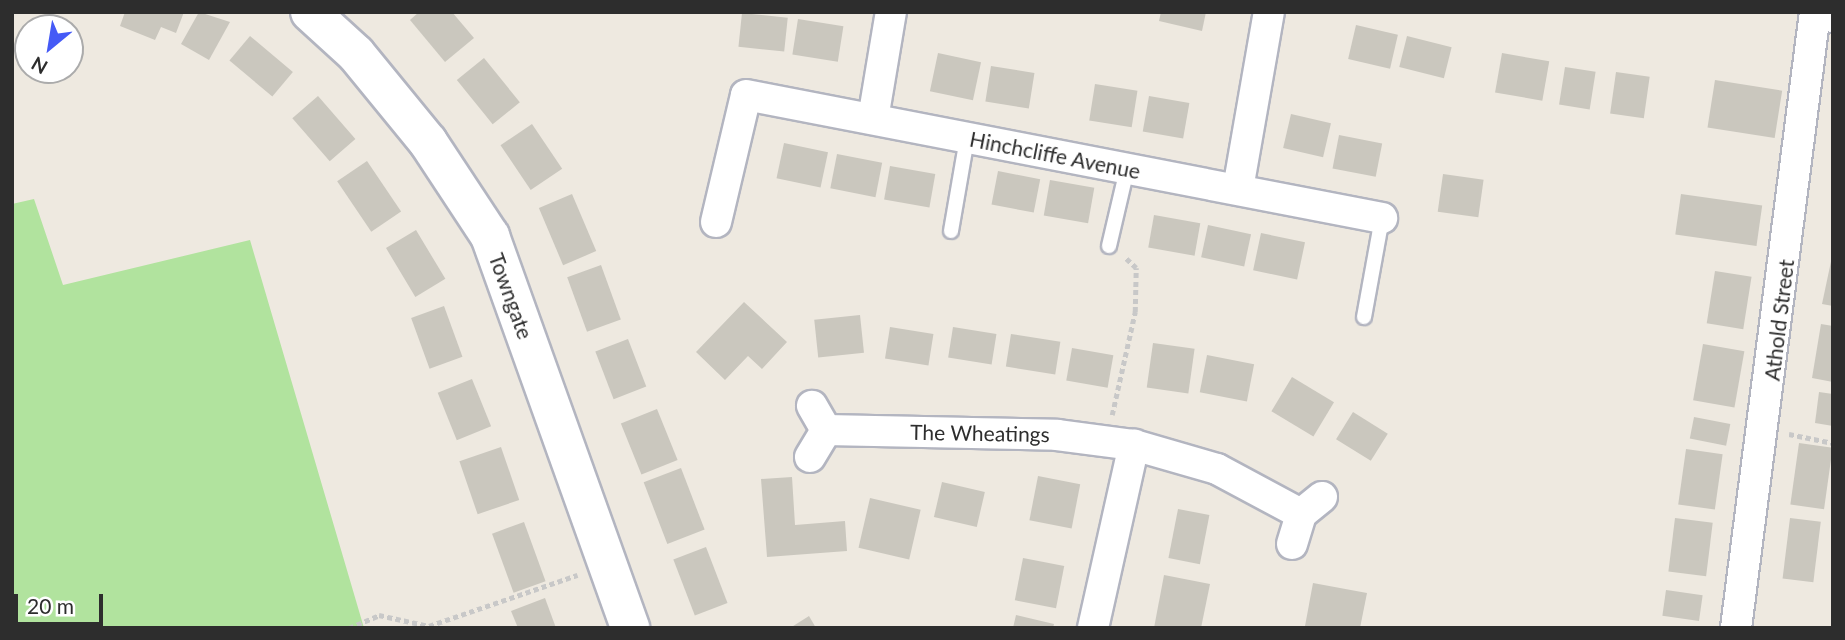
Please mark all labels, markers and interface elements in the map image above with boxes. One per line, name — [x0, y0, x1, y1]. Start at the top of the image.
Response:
north arrow — [14, 14, 84, 84]
text: N — [27, 52, 51, 80]
street label: Hinchcliffe Avenue — [967, 126, 1143, 184]
street label: Towngate — [484, 250, 538, 342]
street label: Athold Street — [1759, 258, 1799, 382]
street label: The Wheatings — [910, 419, 1050, 447]
scale bar — [18, 580, 107, 624]
text: 20 m — [27, 593, 74, 618]

